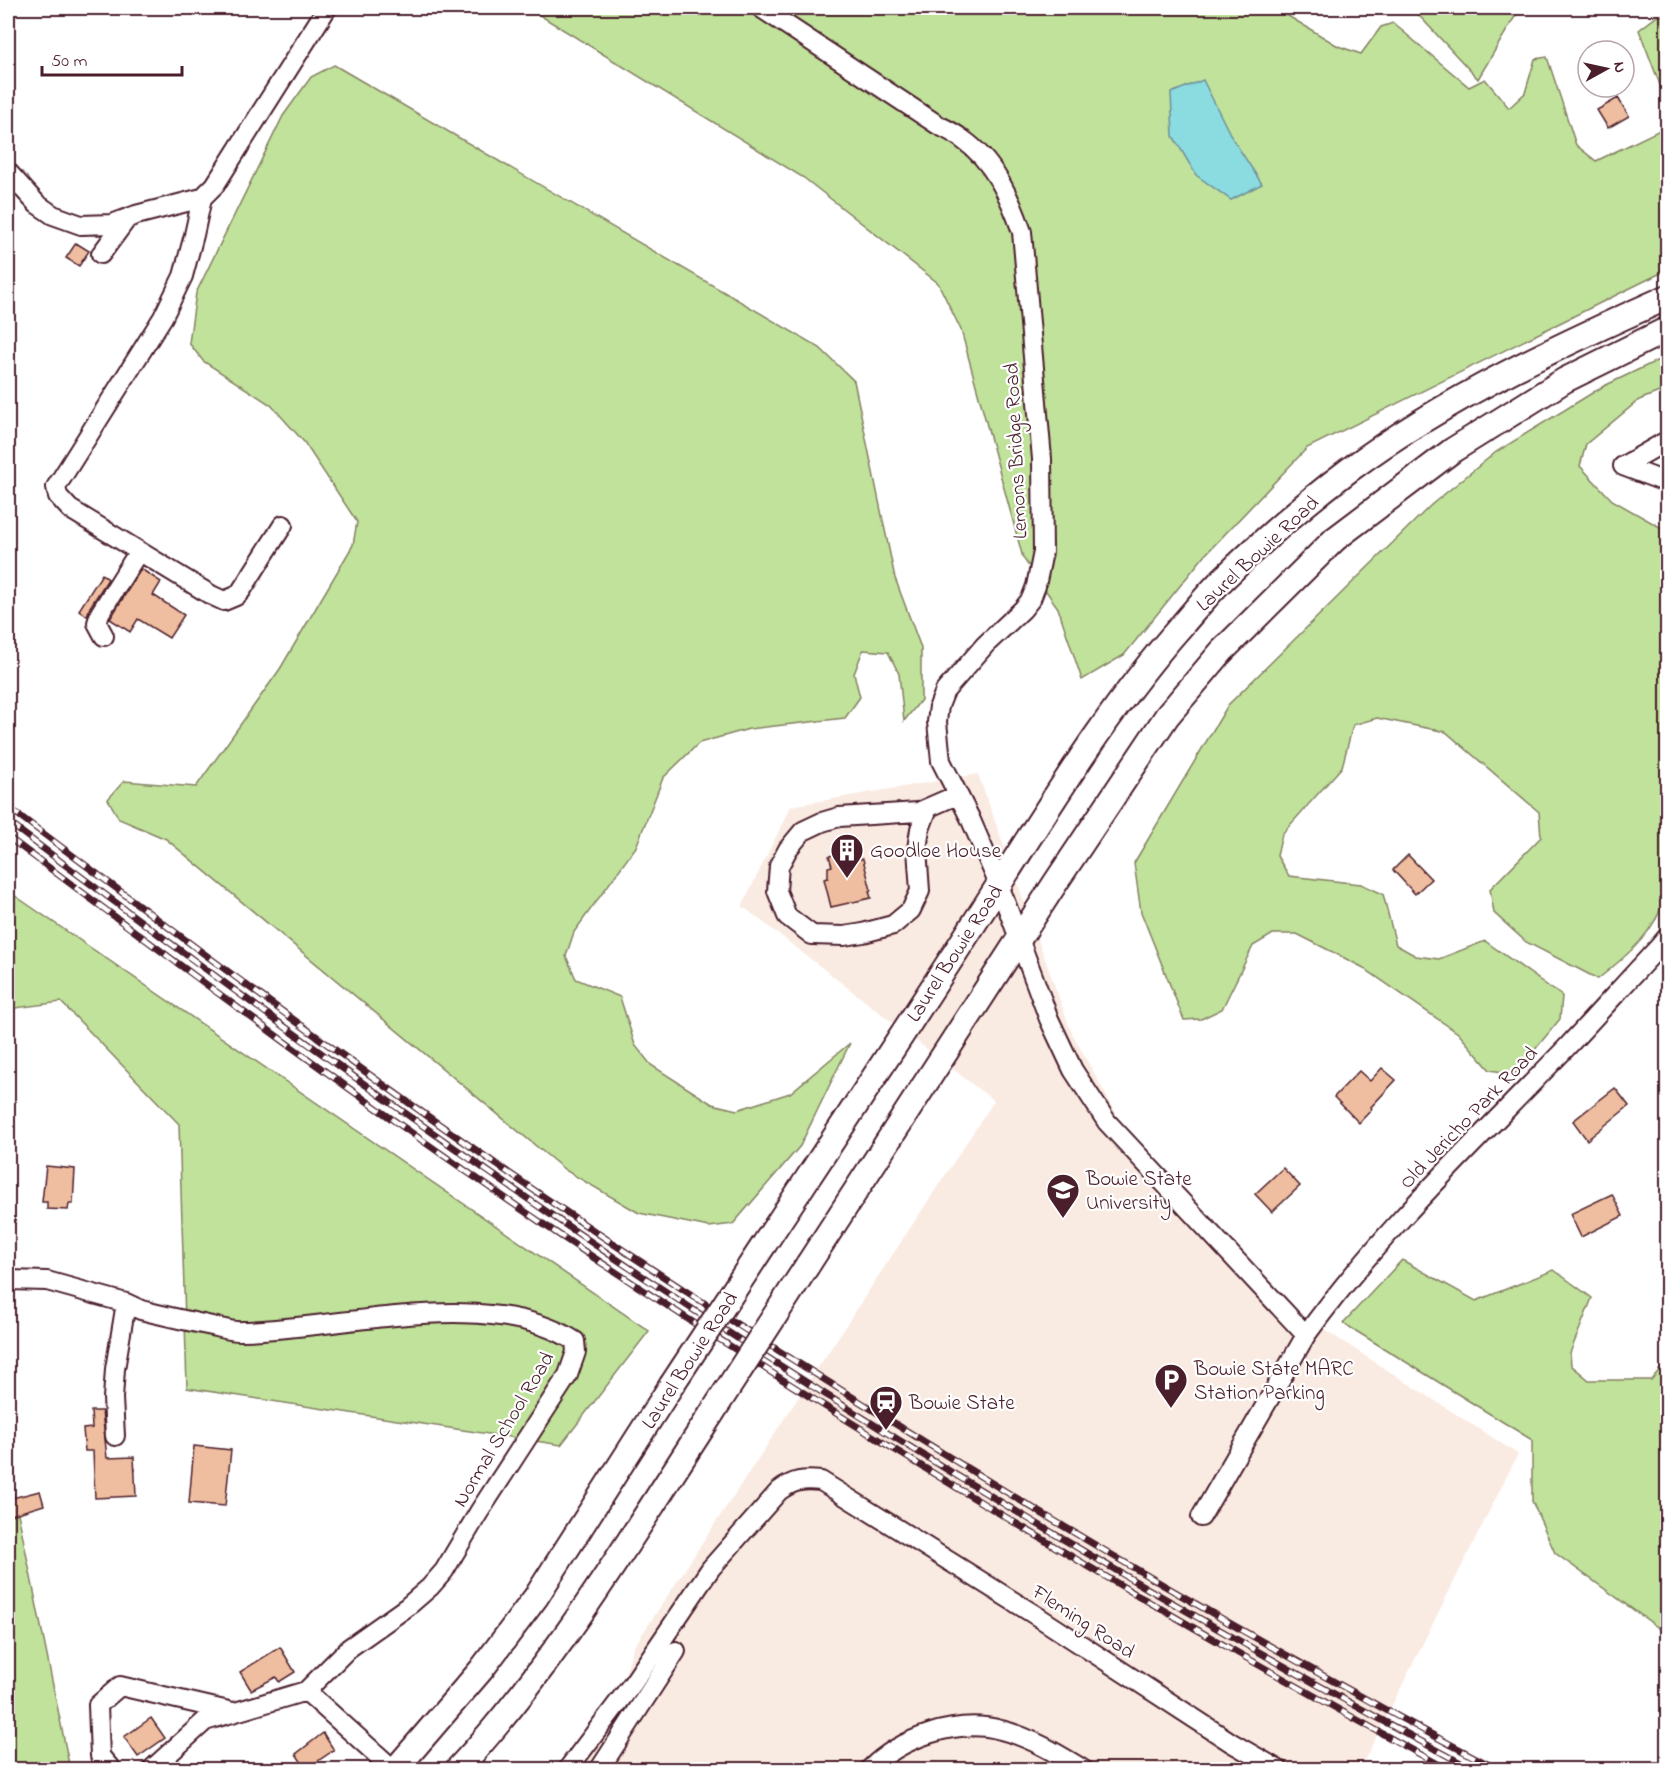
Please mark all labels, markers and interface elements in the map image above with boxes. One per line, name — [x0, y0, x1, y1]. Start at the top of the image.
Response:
scale bar — [42, 39, 182, 77]
north arrow — [1576, 39, 1636, 99]
text: 50 m — [51, 49, 88, 75]
text: N — [1606, 60, 1632, 74]
street label: Lemons Bridge Road — [997, 362, 1039, 540]
street label: Laurel Bowie Road — [1190, 489, 1327, 620]
building icon: Goodloe House — [829, 832, 865, 879]
place label: Goodloe House — [870, 837, 1002, 867]
street label: Laurel Bowie Road — [900, 879, 1012, 1029]
street label: Old Jericho Park Road — [1393, 1040, 1546, 1197]
place label: Bowie State University — [1085, 1165, 1192, 1221]
school or university icon: Bowie State University — [1045, 1172, 1081, 1219]
street label: Laurel Bowie Road — [635, 1286, 747, 1436]
street label: Normal School Road — [446, 1347, 563, 1513]
place label: Bowie State MARC Station Parking — [1193, 1355, 1354, 1411]
parking icon: Bowie State MARC Station Parking — [1153, 1362, 1189, 1409]
station icon: Bowie State — [868, 1384, 904, 1431]
place label: Bowie State — [908, 1389, 1015, 1419]
street label: Fleming Road — [1024, 1578, 1140, 1669]

